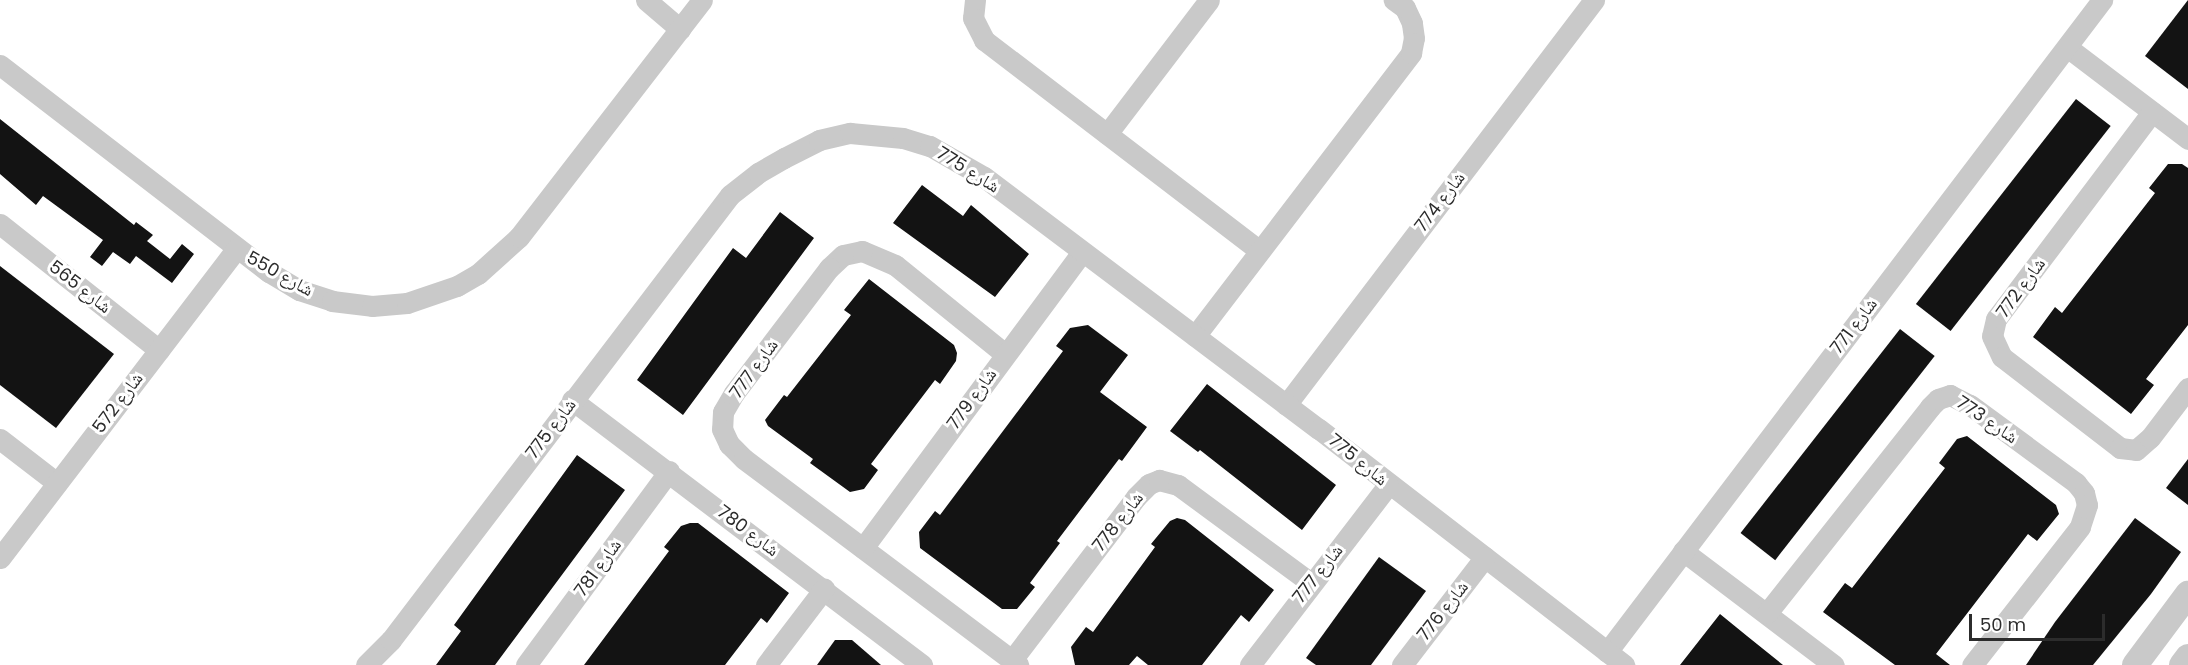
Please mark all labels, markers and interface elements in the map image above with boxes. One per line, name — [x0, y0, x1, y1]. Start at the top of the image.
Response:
street label: شارع 775 — [933, 142, 1003, 198]
street label: شارع 774 — [1410, 168, 1470, 236]
street label: شارع 550 — [243, 247, 317, 301]
street label: شارع 772 — [1992, 254, 2050, 322]
street label: شارع 565 — [45, 256, 115, 318]
street label: شارع 771 — [1826, 294, 1882, 358]
street label: شارع 777 — [725, 335, 783, 403]
street label: شارع 779 — [943, 364, 1001, 434]
street label: شارع 572 — [88, 368, 148, 438]
street label: شارع 773 — [1952, 392, 2022, 448]
street label: شارع 775 — [521, 395, 581, 463]
street label: شارع 775 — [1324, 430, 1392, 490]
street label: شارع 778 — [1088, 488, 1148, 556]
street label: شارع 780 — [713, 501, 783, 561]
street label: شارع 781 — [570, 535, 626, 601]
street label: شارع 777 — [1288, 540, 1348, 608]
street label: شارع 776 — [1413, 577, 1473, 645]
scale bar — [1972, 602, 2108, 640]
text: 50 m — [1980, 612, 2026, 637]

